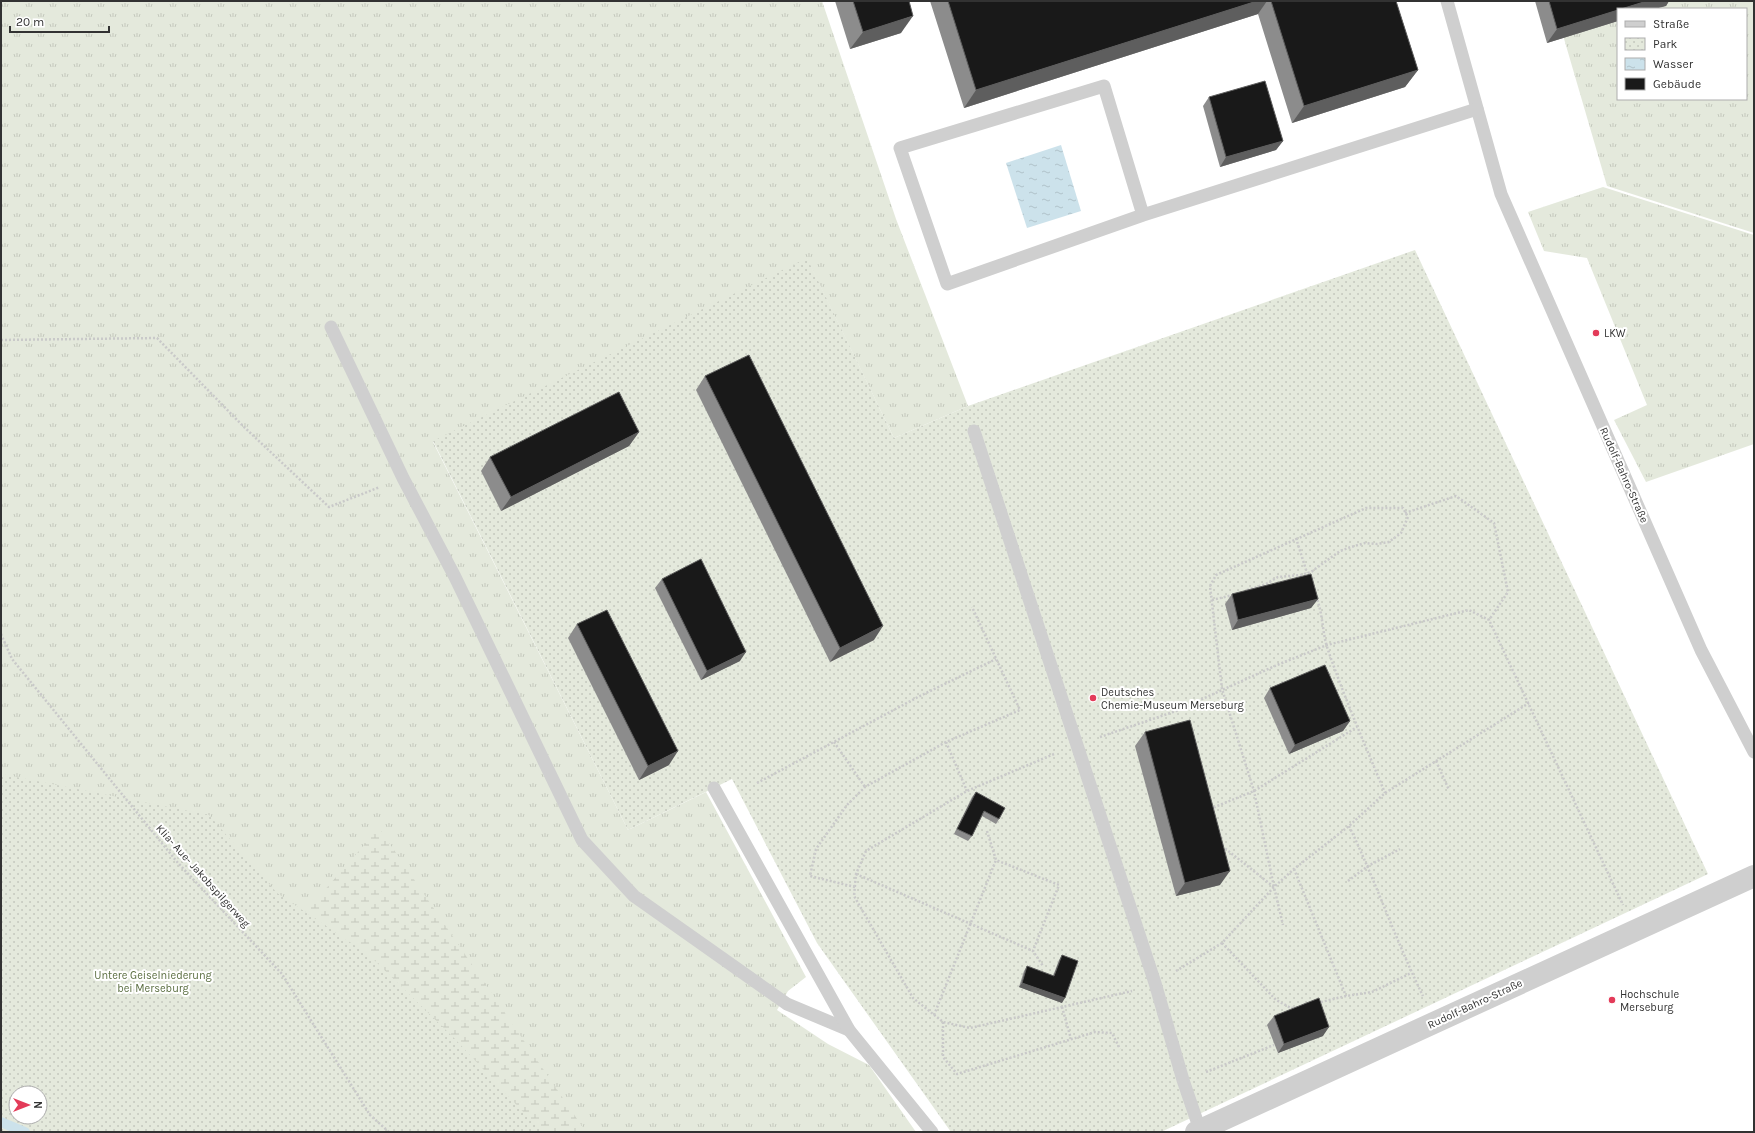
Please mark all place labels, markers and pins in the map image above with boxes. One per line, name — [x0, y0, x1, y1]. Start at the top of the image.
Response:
place label: LKW — [1604, 327, 1626, 340]
marker: LKW — [1591, 328, 1601, 338]
place label: Deutsches Chemie-Museum Merseburg — [1101, 686, 1244, 712]
marker: Deutsches Chemie-Museum Merseburg — [1088, 693, 1098, 703]
place label: Hochschule Merseburg — [1620, 988, 1680, 1014]
marker: Hochschule Merseburg — [1607, 995, 1617, 1005]

